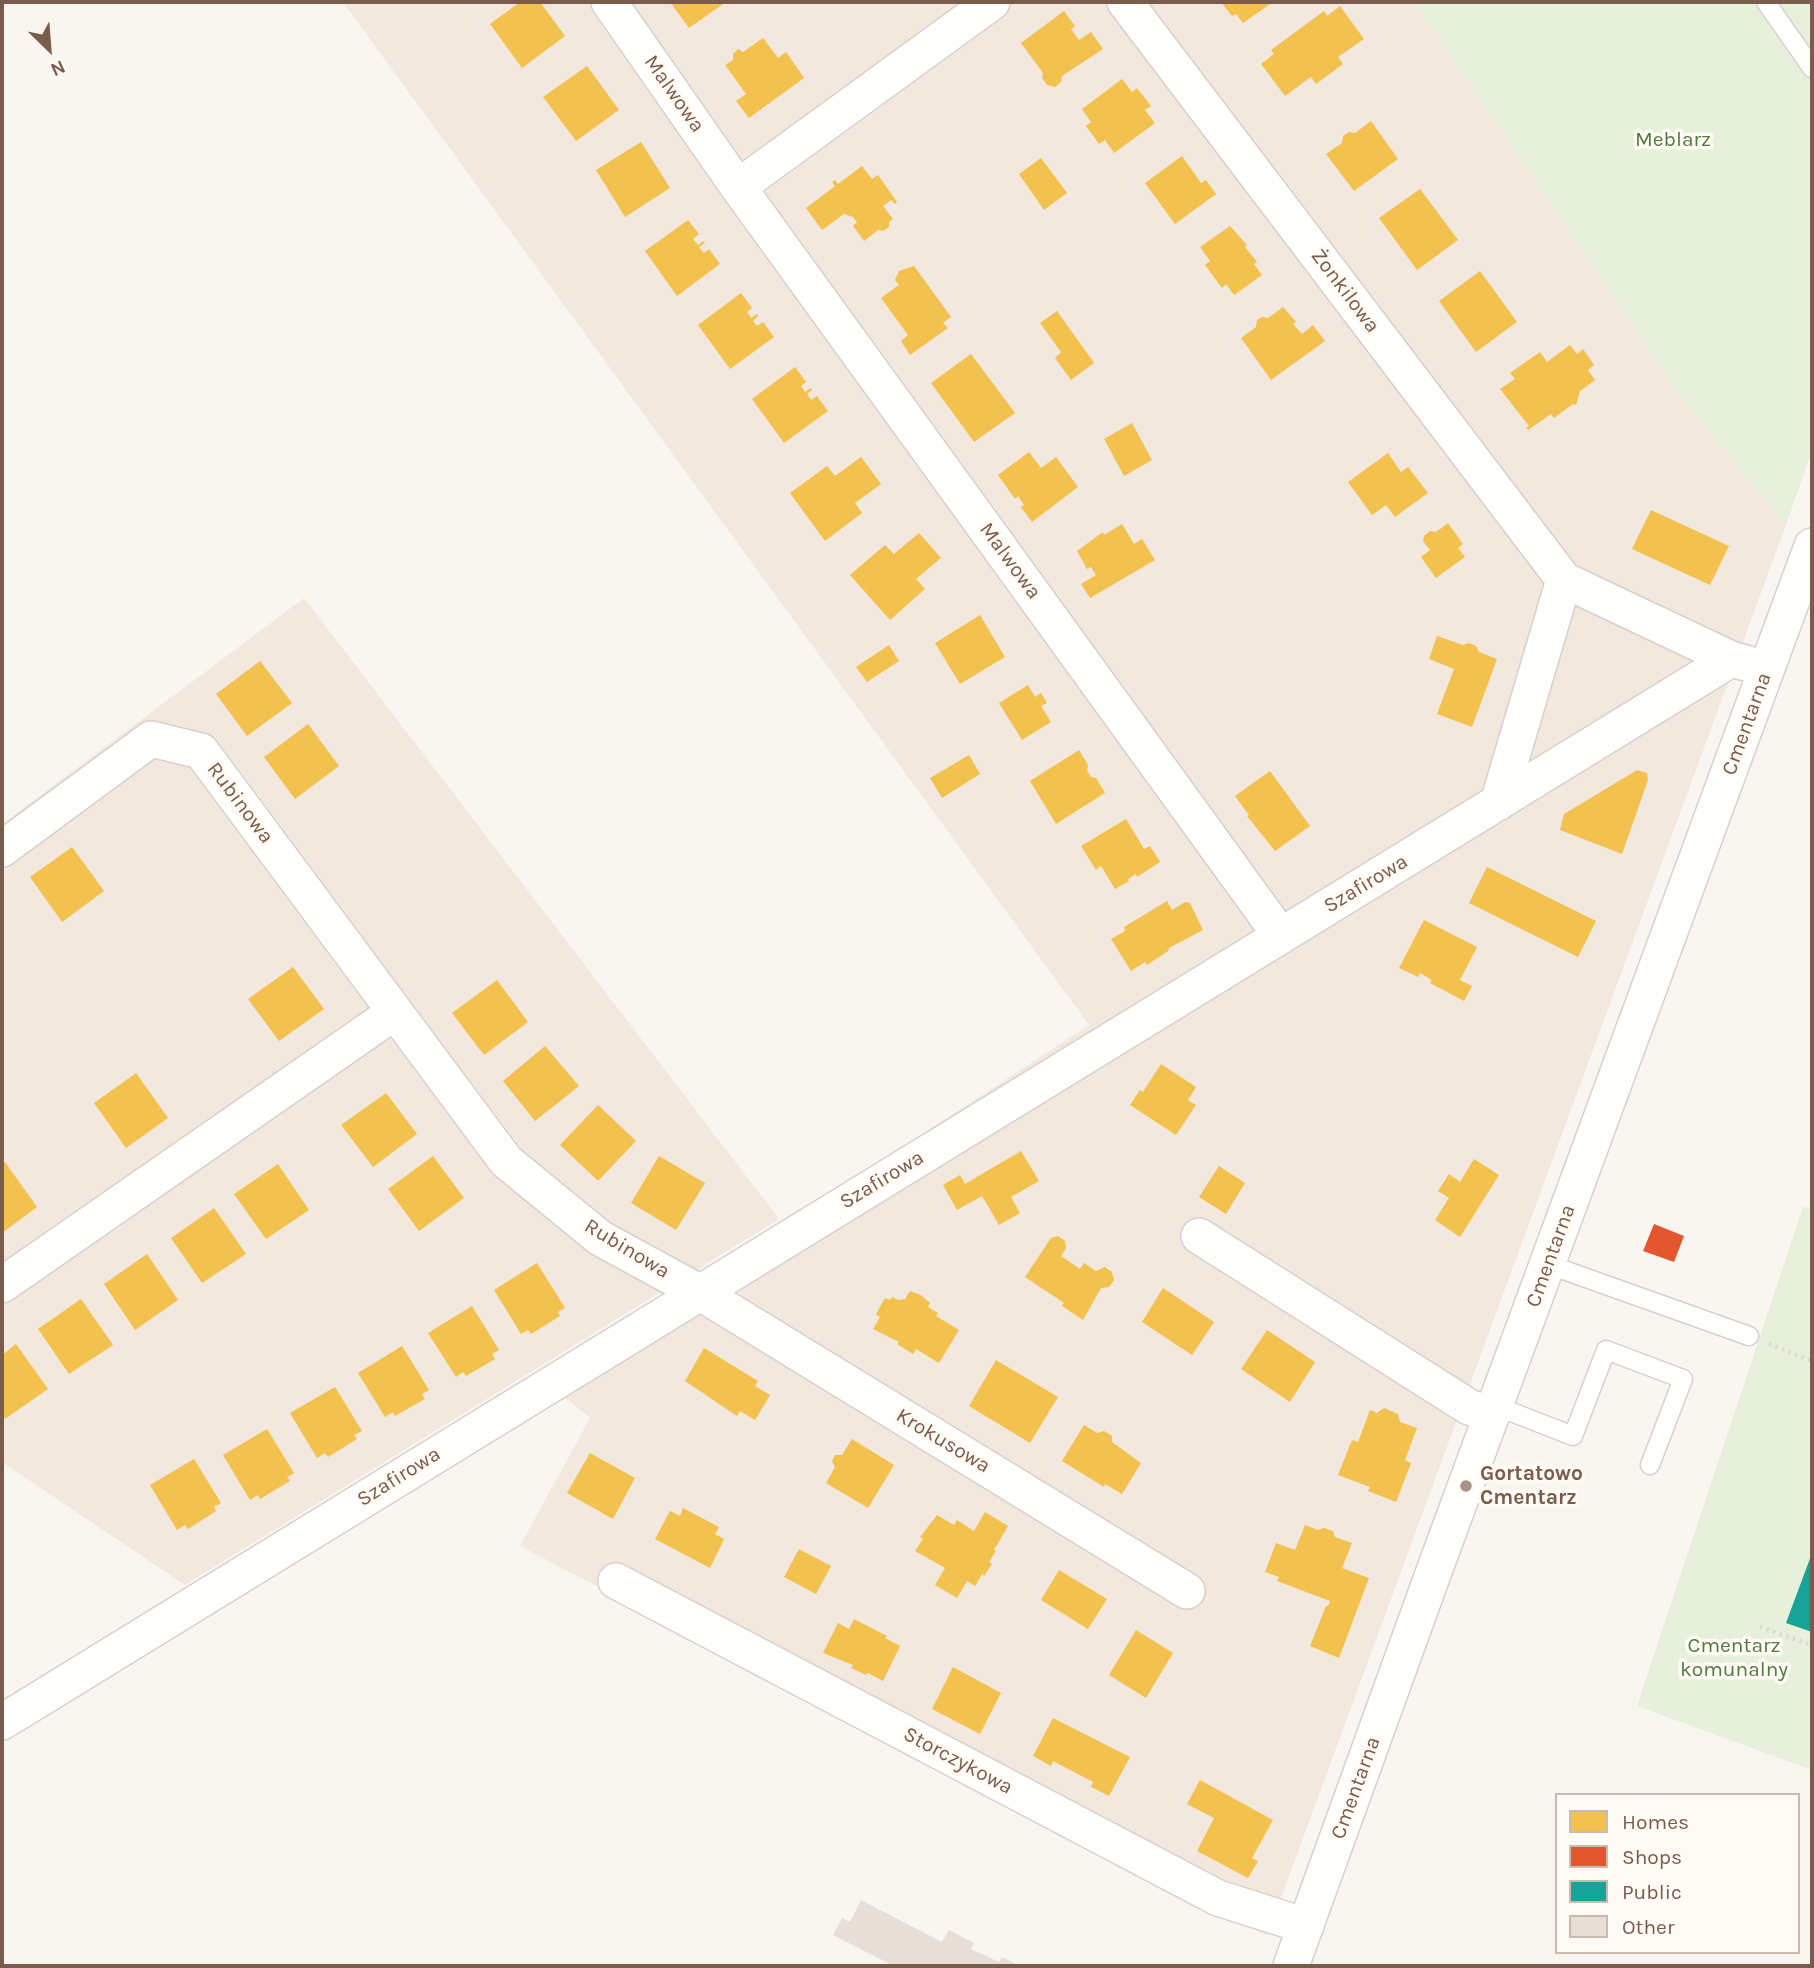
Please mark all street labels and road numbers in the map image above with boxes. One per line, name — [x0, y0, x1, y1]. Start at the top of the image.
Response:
street label: Malwowa — [638, 50, 710, 138]
street label: Żonkilowa — [1305, 244, 1385, 338]
street label: Malwowa — [974, 518, 1046, 604]
street label: Cmentarna — [1717, 669, 1777, 779]
street label: Rubinowa — [201, 757, 279, 849]
street label: Szafirowa — [1319, 849, 1413, 919]
street label: Szafirowa — [835, 1145, 929, 1215]
street label: Cmentarna — [1521, 1201, 1581, 1311]
street label: Rubinowa — [580, 1214, 674, 1284]
street label: Krokusowa — [891, 1403, 995, 1479]
street label: Szafirowa — [353, 1442, 445, 1512]
street label: Storczykowa — [899, 1722, 1017, 1800]
street label: Cmentarna — [1326, 1733, 1386, 1843]

